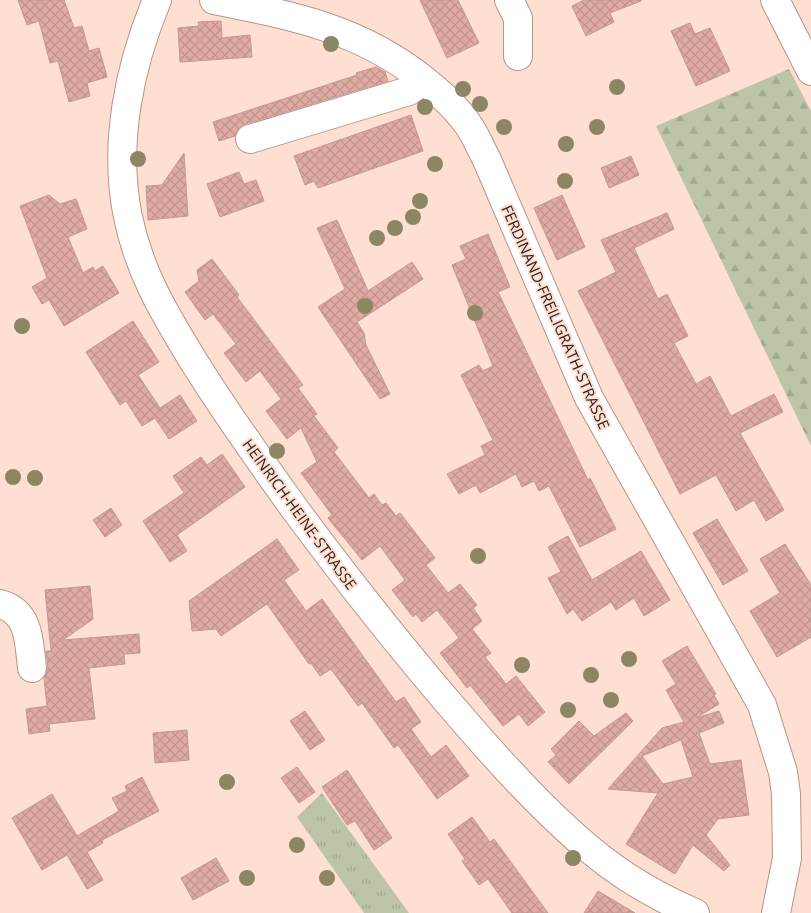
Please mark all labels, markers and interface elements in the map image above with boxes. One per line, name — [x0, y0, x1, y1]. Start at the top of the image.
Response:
street label: FERDINAND-FREILIGRATH-STRASSE — [497, 202, 615, 432]
street label: HEINRICH-HEINE-STRASSE — [239, 435, 361, 593]

